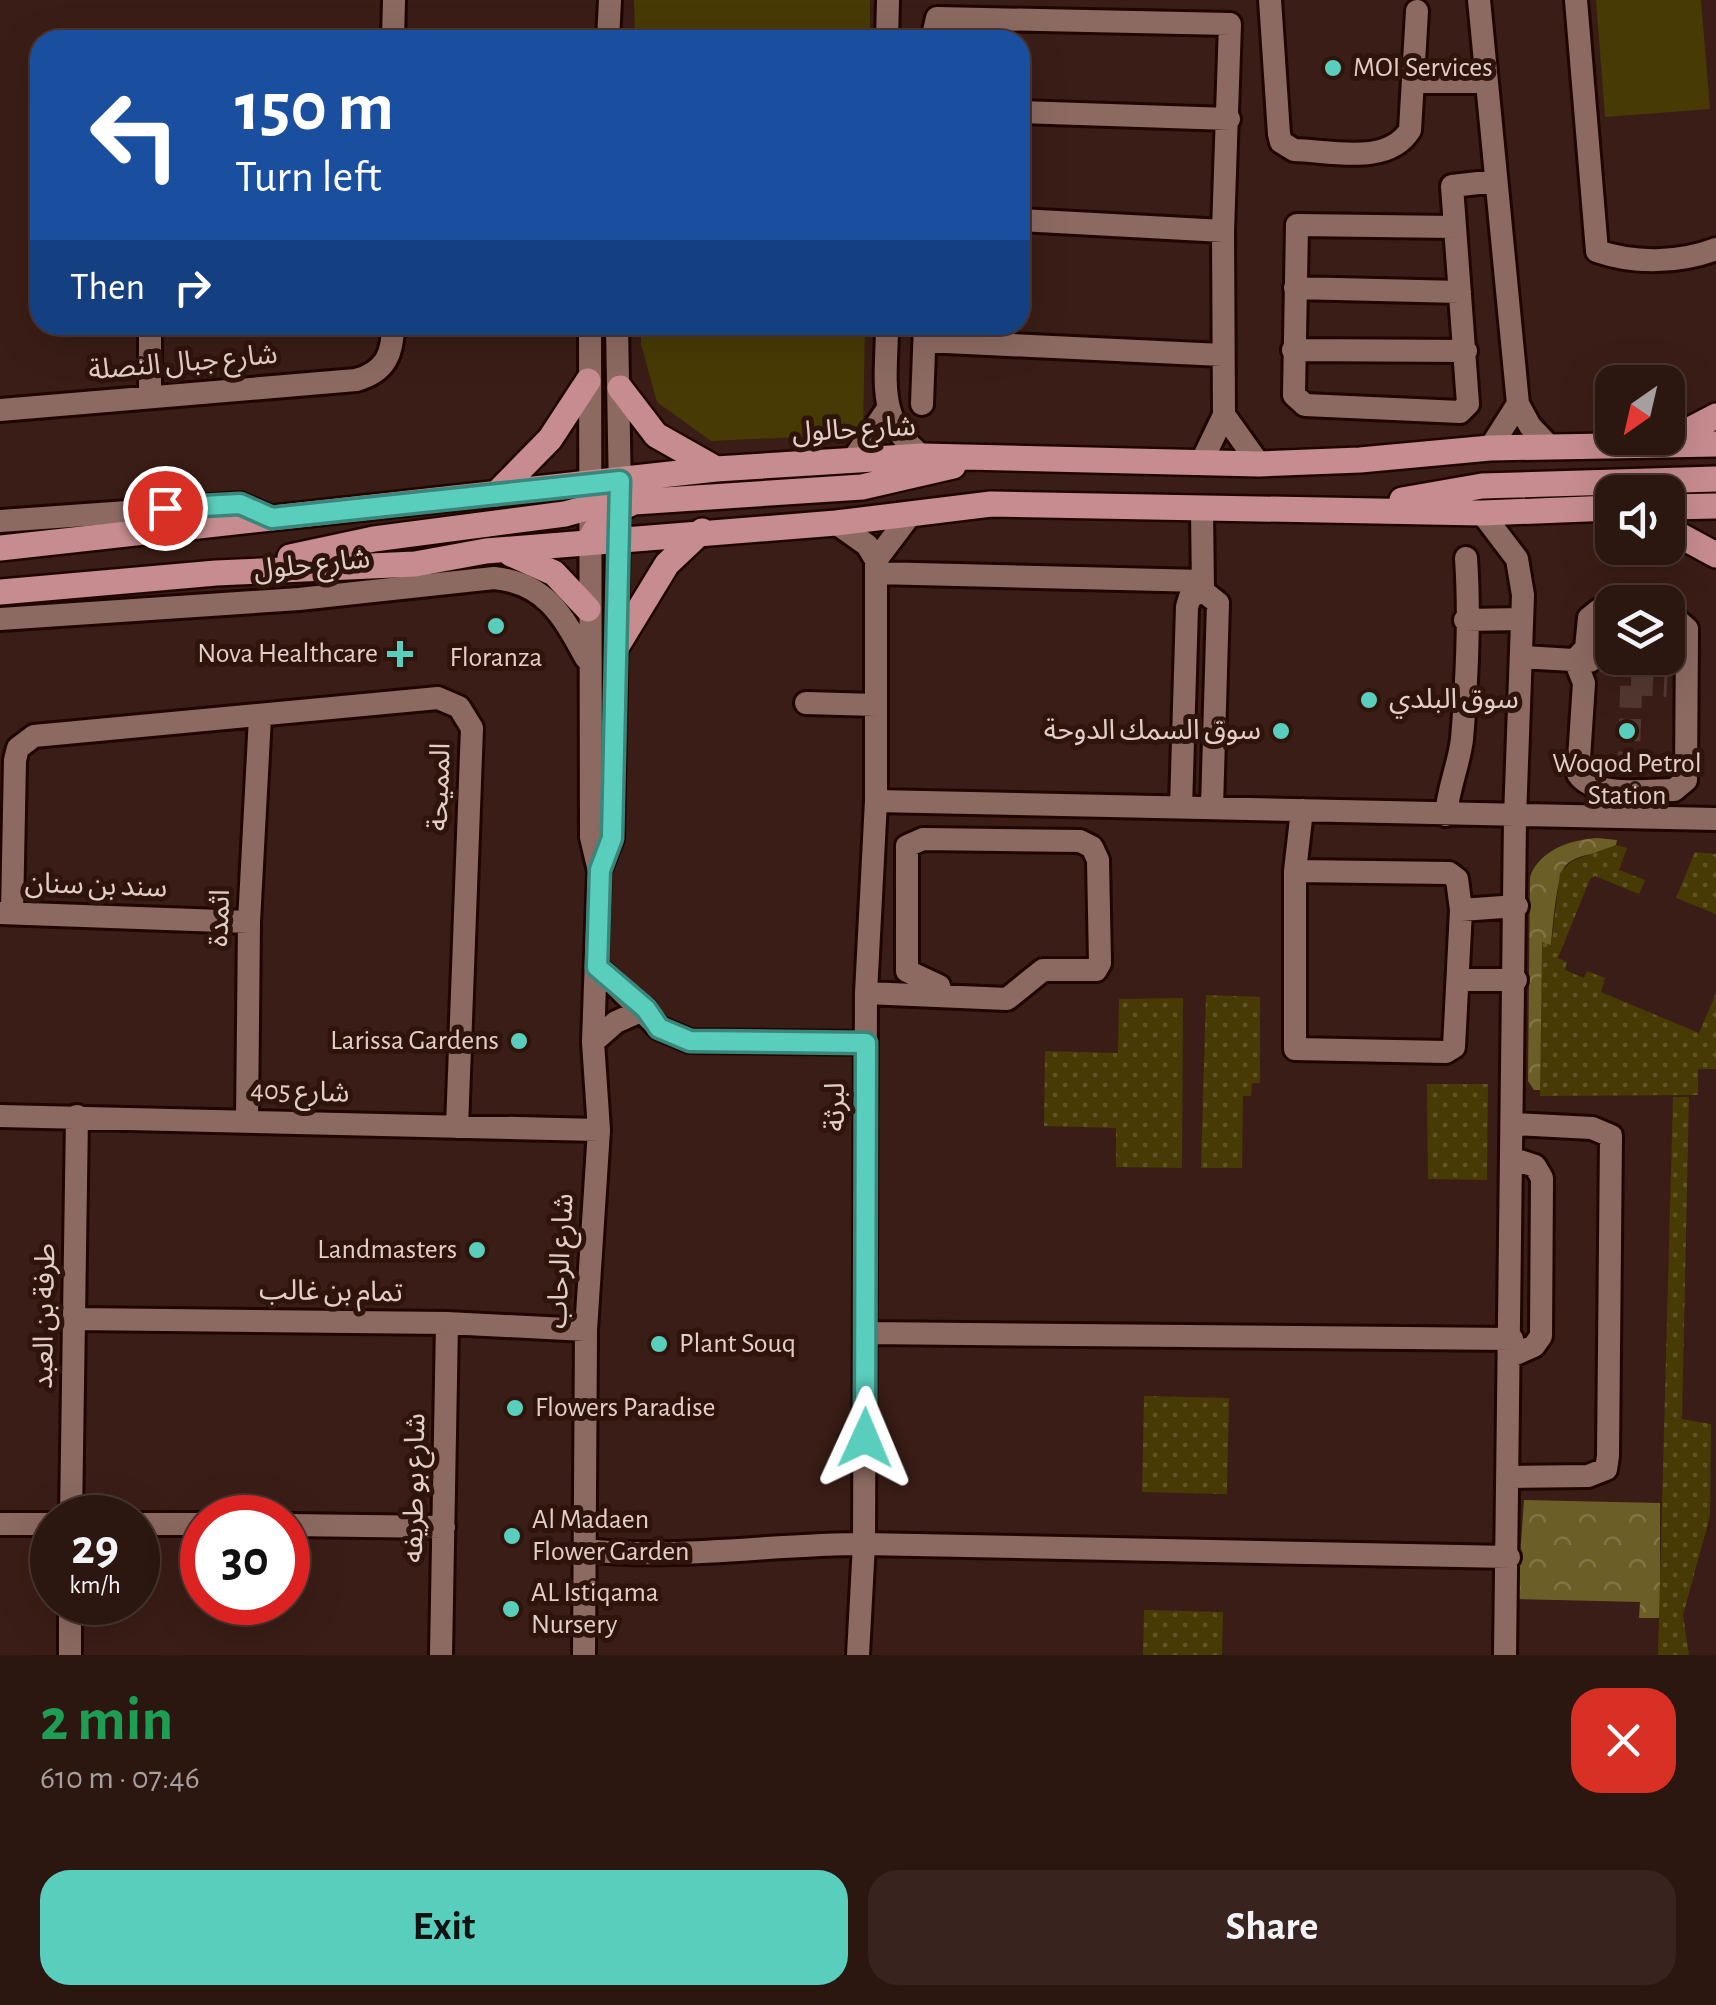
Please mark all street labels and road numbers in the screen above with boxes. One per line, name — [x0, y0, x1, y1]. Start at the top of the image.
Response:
street label: شارع جبال النصلة — [87, 341, 279, 390]
street label: شارع حالول — [791, 413, 917, 452]
street label: شارع حلول — [252, 545, 372, 590]
street label: المميحة — [424, 742, 456, 832]
street label: سند بن سنان — [24, 870, 168, 903]
street label: اثمدة — [205, 889, 235, 947]
street label: شارع 405 — [250, 1076, 350, 1113]
street label: لبرثة — [822, 1082, 851, 1132]
street label: شارع الرحاب — [543, 1193, 584, 1330]
street label: طرفة بن العبد — [30, 1243, 61, 1389]
street label: تمام بن غالب — [259, 1277, 403, 1312]
street label: شارع بو طريفه — [400, 1413, 435, 1563]

